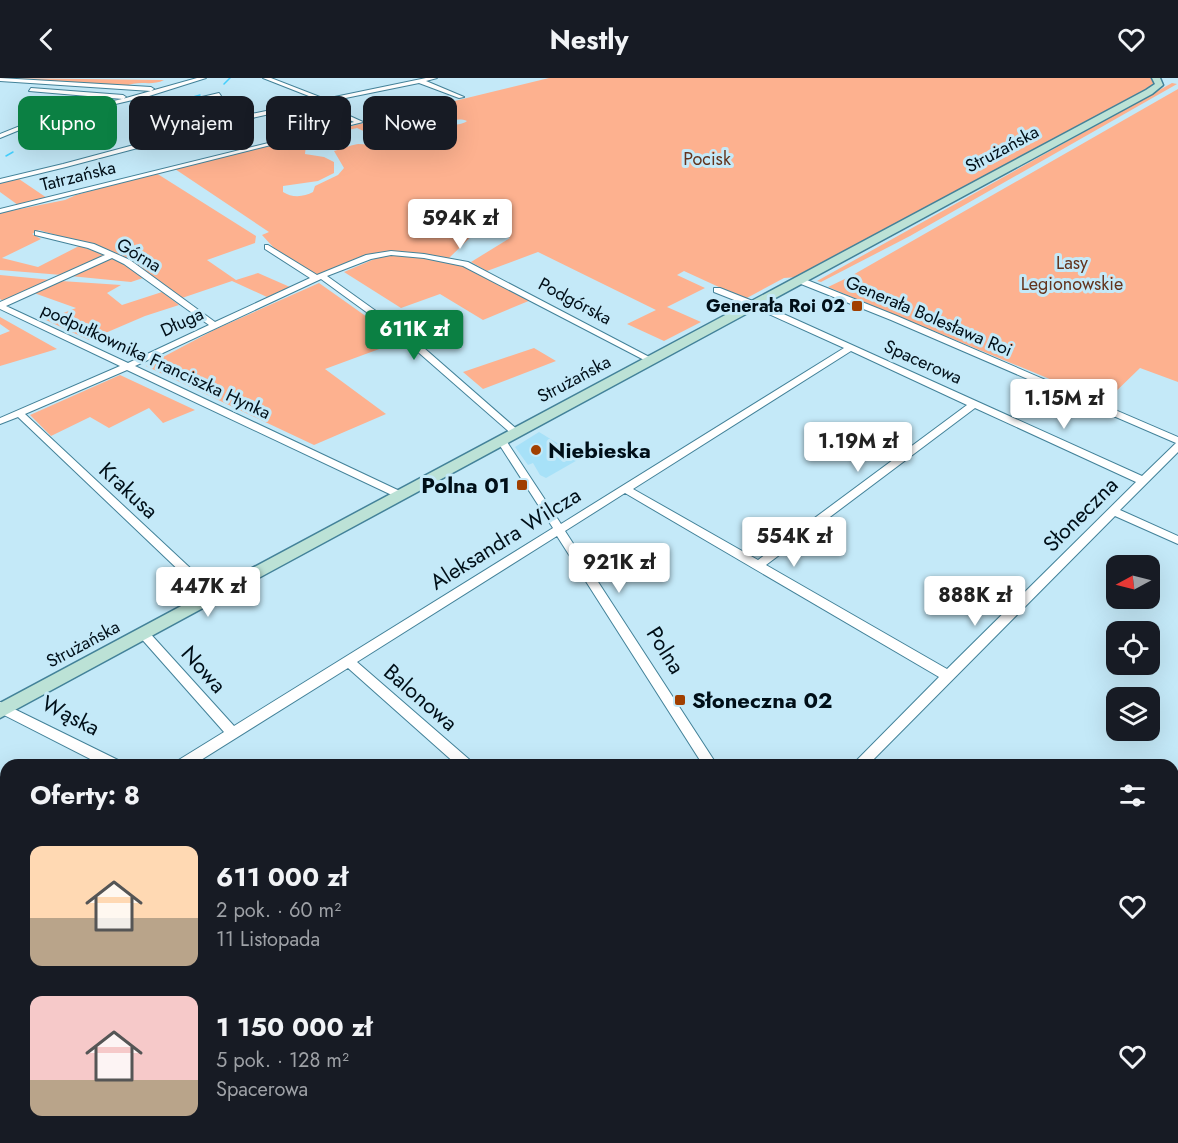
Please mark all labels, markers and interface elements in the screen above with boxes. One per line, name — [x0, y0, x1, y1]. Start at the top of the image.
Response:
text: Nestly — [549, 20, 629, 59]
icon: back — [30, 23, 63, 56]
icon: heart — [1115, 23, 1148, 56]
chip: Kupno — [18, 96, 117, 150]
chip: Wynajem — [129, 96, 254, 150]
chip: Filtry — [266, 96, 351, 150]
chip: Nowe — [363, 96, 457, 150]
street label: Strużańska — [961, 119, 1043, 179]
park label: Pocisk — [683, 146, 731, 172]
street label: Tatrzańska — [38, 154, 118, 198]
pin: 594K zł — [405, 199, 515, 250]
text: 594K zł — [422, 204, 498, 233]
street label: Górna — [112, 231, 166, 279]
park label: Lasy Legionowskie — [1021, 250, 1123, 297]
street label: Generała Bolesława Roi — [841, 269, 1017, 363]
street label: Podgórska — [534, 271, 616, 331]
place label: Generała Roi 02 — [706, 293, 845, 319]
street label: podpułkownika Franciszka Hynka — [37, 296, 275, 426]
marker: Generała Roi 02 — [850, 299, 864, 313]
street label: Długa — [156, 301, 208, 343]
pin: 611K zł — [359, 310, 469, 361]
text: 611K zł — [379, 315, 449, 344]
street label: Spacerowa — [880, 333, 966, 391]
street label: Strużańska — [533, 349, 615, 409]
pin: 1.15M zł — [1002, 379, 1126, 430]
text: 1.15M zł — [1024, 384, 1104, 413]
pin: 1.19M zł — [796, 422, 920, 473]
text: 1.19M zł — [818, 427, 898, 456]
place label: Niebieska — [548, 434, 651, 466]
marker: Niebieska — [529, 443, 543, 457]
street label: Krakusa — [92, 454, 166, 526]
place label: Polna 01 — [421, 469, 510, 501]
street label: Słoneczna — [1035, 469, 1125, 559]
marker: Polna 01 — [515, 478, 529, 492]
street label: Aleksandra Wilcza — [423, 479, 587, 597]
pin: 554K zł — [739, 517, 849, 568]
text: 554K zł — [756, 522, 832, 551]
pin: 921K zł — [564, 543, 674, 594]
text: 921K zł — [583, 548, 655, 577]
north arrow — [1106, 555, 1160, 609]
map controls — [1106, 555, 1160, 741]
pin: 447K zł — [153, 567, 263, 618]
text: 447K zł — [170, 572, 246, 601]
pin: 888K zł — [920, 576, 1030, 627]
text: 888K zł — [938, 581, 1012, 610]
street label: Strużańska — [42, 614, 124, 674]
street label: Polna — [639, 620, 693, 680]
button: locate — [1106, 621, 1160, 675]
street label: Nowa — [174, 638, 234, 700]
street label: Balonowa — [377, 656, 465, 738]
place label: Słoneczna 02 — [692, 684, 832, 716]
street label: Wąska — [36, 687, 106, 743]
button: layers — [1106, 687, 1160, 741]
marker: Słoneczna 02 — [673, 693, 687, 707]
text: Oferty: 8 — [30, 776, 140, 814]
icon: filters — [1116, 779, 1149, 812]
text: 611 000 zł — [216, 858, 348, 896]
icon: home — [78, 870, 150, 942]
icon: heart — [1116, 890, 1149, 923]
text: 2 pok. · 60 m² — [216, 896, 341, 925]
text: 11 Listopada — [216, 925, 320, 954]
text: 1 150 000 zł — [216, 1008, 372, 1046]
icon: home — [78, 1020, 150, 1092]
icon: heart — [1116, 1040, 1149, 1073]
text: 5 pok. · 128 m² — [216, 1046, 349, 1075]
text: Spacerowa — [216, 1075, 308, 1104]

